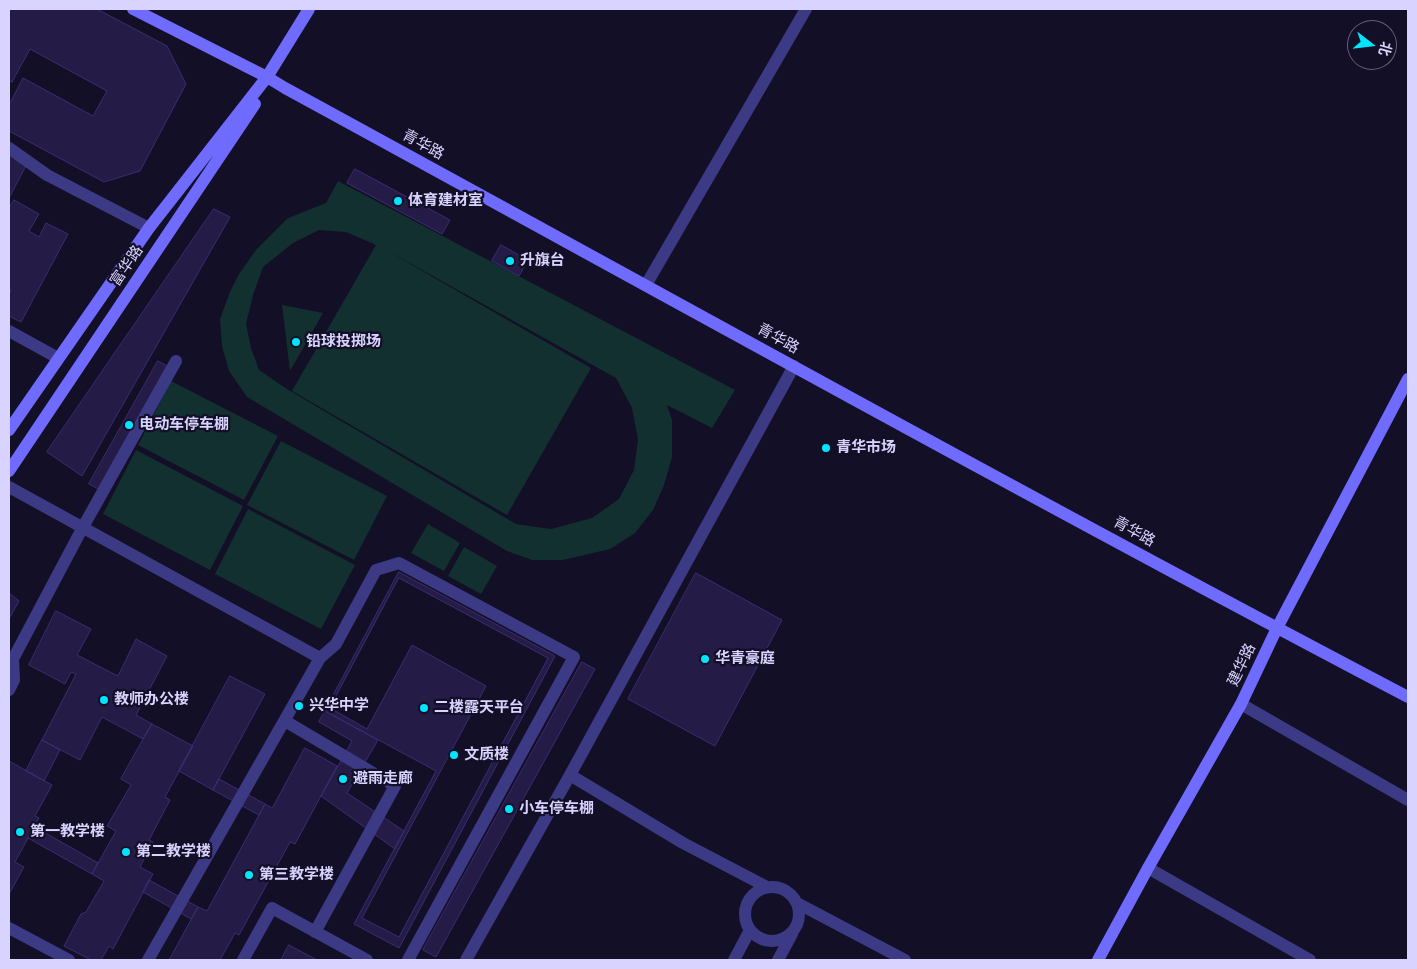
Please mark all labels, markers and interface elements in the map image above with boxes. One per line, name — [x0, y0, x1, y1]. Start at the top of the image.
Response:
north arrow — [1347, 20, 1397, 70]
text: 北 — [1376, 40, 1395, 58]
street label: 青华路 — [399, 126, 447, 164]
place label: 体育建材室 — [408, 192, 483, 210]
marker: 体育建材室 — [392, 195, 404, 207]
street label: 富华路 — [107, 242, 147, 290]
place label: 升旗台 — [520, 252, 565, 270]
marker: 升旗台 — [504, 255, 516, 267]
street label: 青华路 — [754, 320, 802, 358]
place label: 铅球投掷场 — [306, 333, 381, 351]
marker: 铅球投掷场 — [290, 336, 302, 348]
place label: 电动车停车棚 — [139, 416, 229, 434]
marker: 电动车停车棚 — [123, 419, 135, 431]
place label: 青华市场 — [836, 439, 896, 457]
marker: 青华市场 — [820, 442, 832, 454]
street label: 青华路 — [1110, 513, 1158, 551]
street label: 建华路 — [1224, 641, 1260, 689]
place label: 华青豪庭 — [715, 650, 775, 668]
marker: 华青豪庭 — [699, 653, 711, 665]
place label: 教师办公楼 — [114, 691, 189, 709]
marker: 教师办公楼 — [98, 694, 110, 706]
place label: 兴华中学 — [309, 697, 369, 715]
place label: 二楼露天平台 — [434, 699, 524, 717]
marker: 兴华中学 — [293, 700, 305, 712]
marker: 二楼露天平台 — [418, 702, 430, 714]
place label: 文质楼 — [464, 746, 509, 764]
marker: 文质楼 — [448, 749, 460, 761]
place label: 避雨走廊 — [353, 770, 413, 788]
marker: 避雨走廊 — [337, 773, 349, 785]
place label: 小车停车棚 — [519, 800, 594, 818]
marker: 小车停车棚 — [503, 803, 515, 815]
place label: 第一教学楼 — [30, 823, 105, 841]
marker: 第一教学楼 — [14, 826, 26, 838]
place label: 第二教学楼 — [136, 843, 211, 861]
marker: 第二教学楼 — [120, 846, 132, 858]
place label: 第三教学楼 — [259, 866, 334, 884]
marker: 第三教学楼 — [243, 869, 255, 881]

